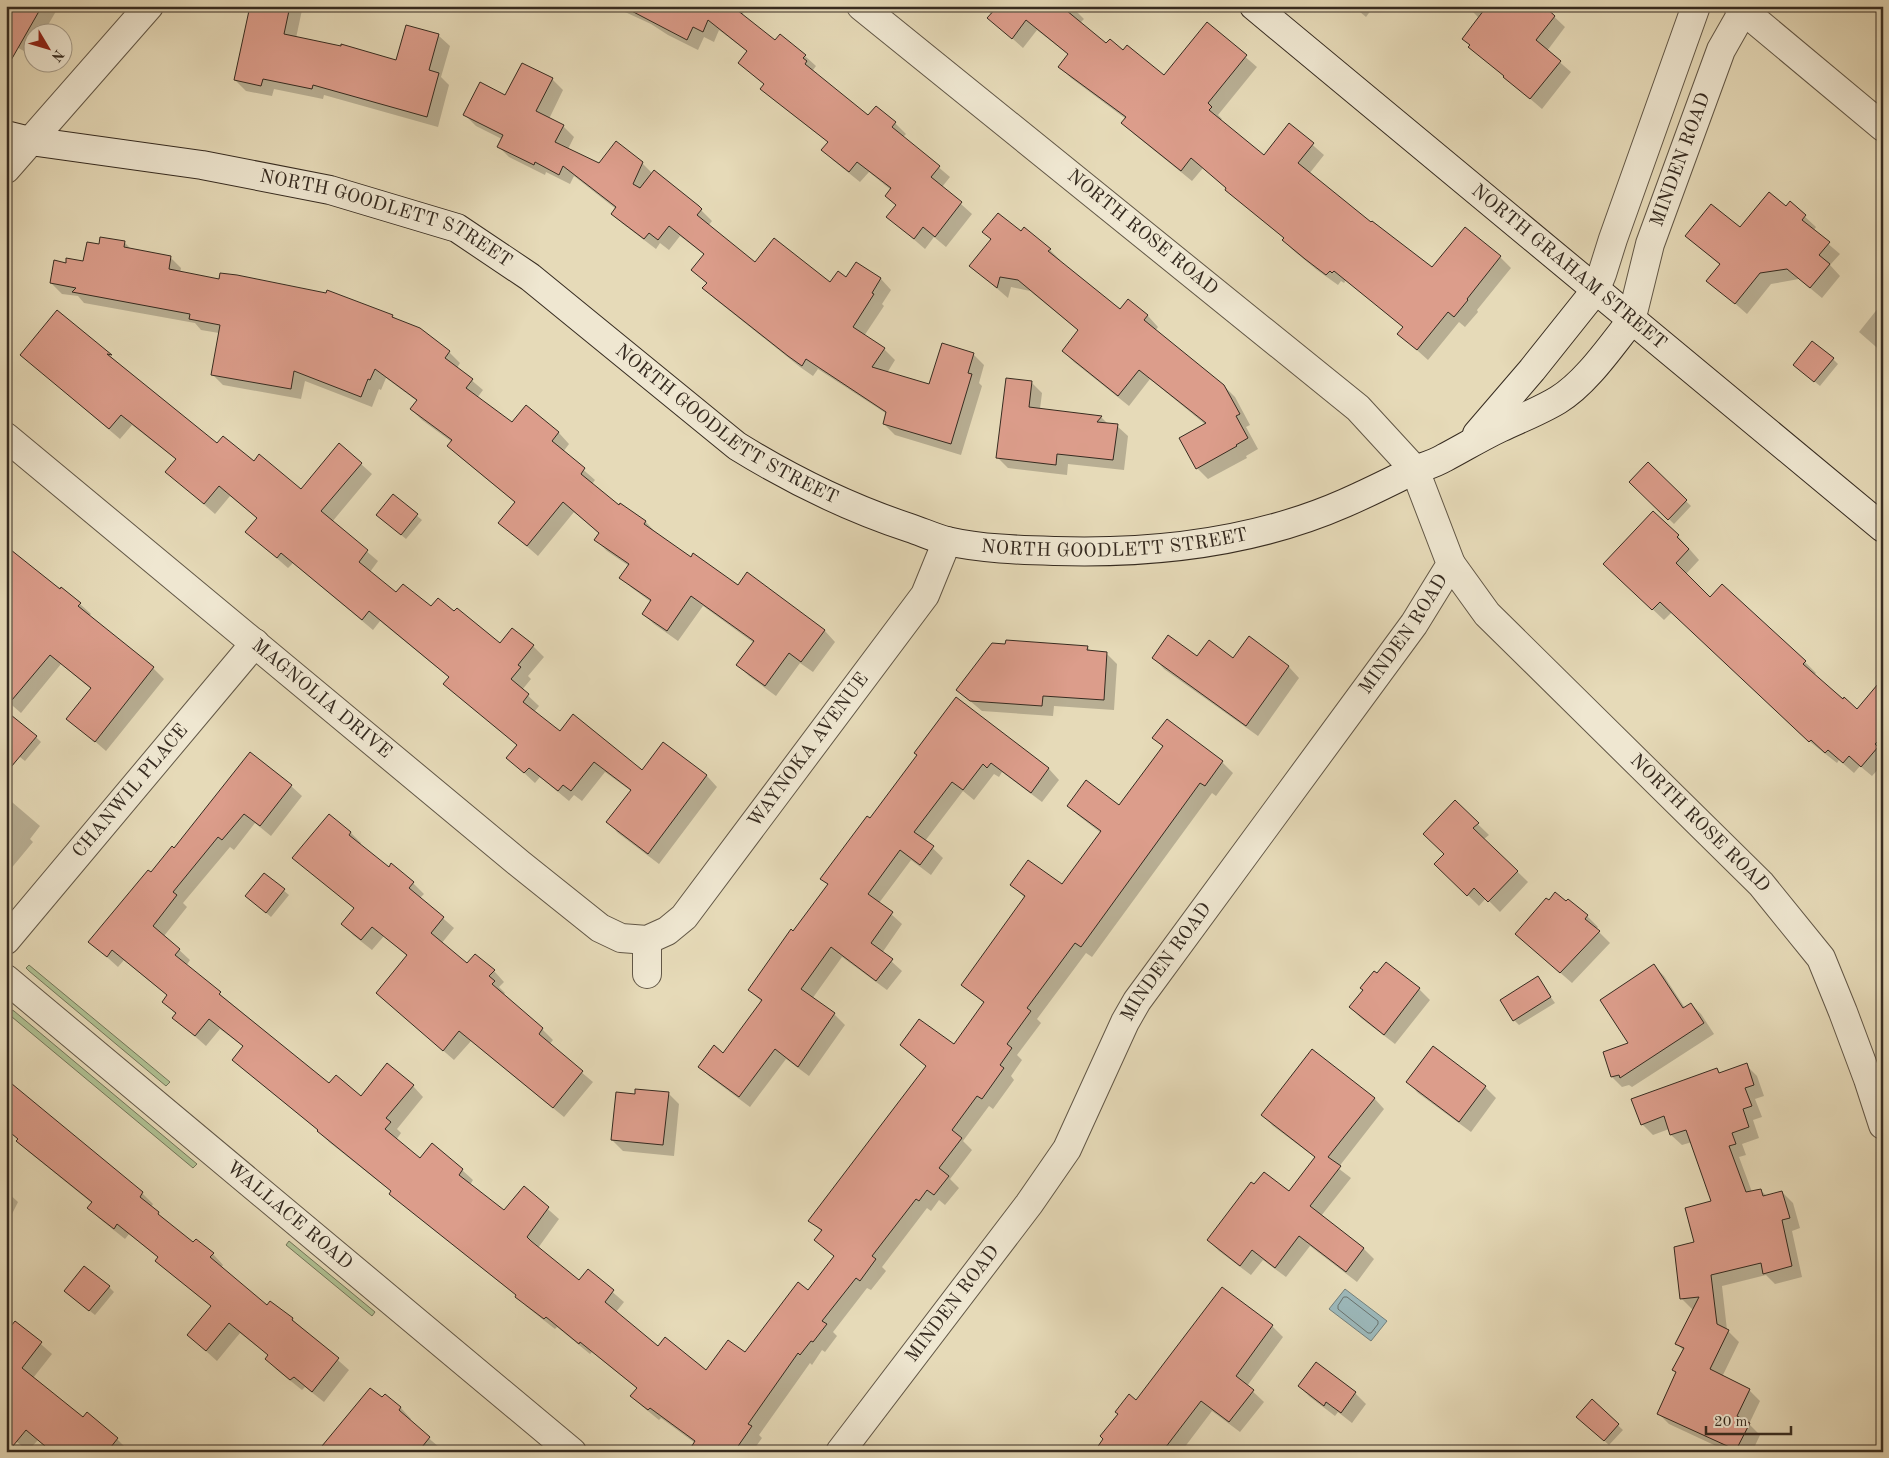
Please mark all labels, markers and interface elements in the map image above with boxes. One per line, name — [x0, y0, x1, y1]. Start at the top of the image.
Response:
north arrow — [22, 22, 72, 72]
text: N — [48, 47, 66, 64]
street label: MINDEN ROAD — [1648, 90, 1714, 229]
street label: NORTH GOODLETT STREET — [258, 167, 515, 271]
street label: NORTH ROSE ROAD — [1063, 167, 1221, 299]
street label: NORTH GRAHAM STREET — [1468, 181, 1670, 353]
street label: NORTH GOODLETT STREET — [611, 341, 841, 508]
street label: NORTH GOODLETT STREET — [980, 526, 1249, 561]
street label: MINDEN ROAD — [1356, 571, 1452, 698]
street label: MAGNOLIA DRIVE — [248, 636, 395, 762]
street label: WAYNOKA AVENUE — [745, 670, 872, 831]
street label: CHANWIL PLACE — [69, 721, 192, 862]
street label: NORTH ROSE ROAD — [1626, 751, 1773, 896]
street label: MINDEN ROAD — [1118, 899, 1215, 1025]
street label: WALLACE ROAD — [223, 1158, 356, 1273]
street label: MINDEN ROAD — [902, 1242, 1003, 1366]
scale bar — [1706, 1403, 1792, 1435]
text: 20 m — [1714, 1415, 1748, 1430]

